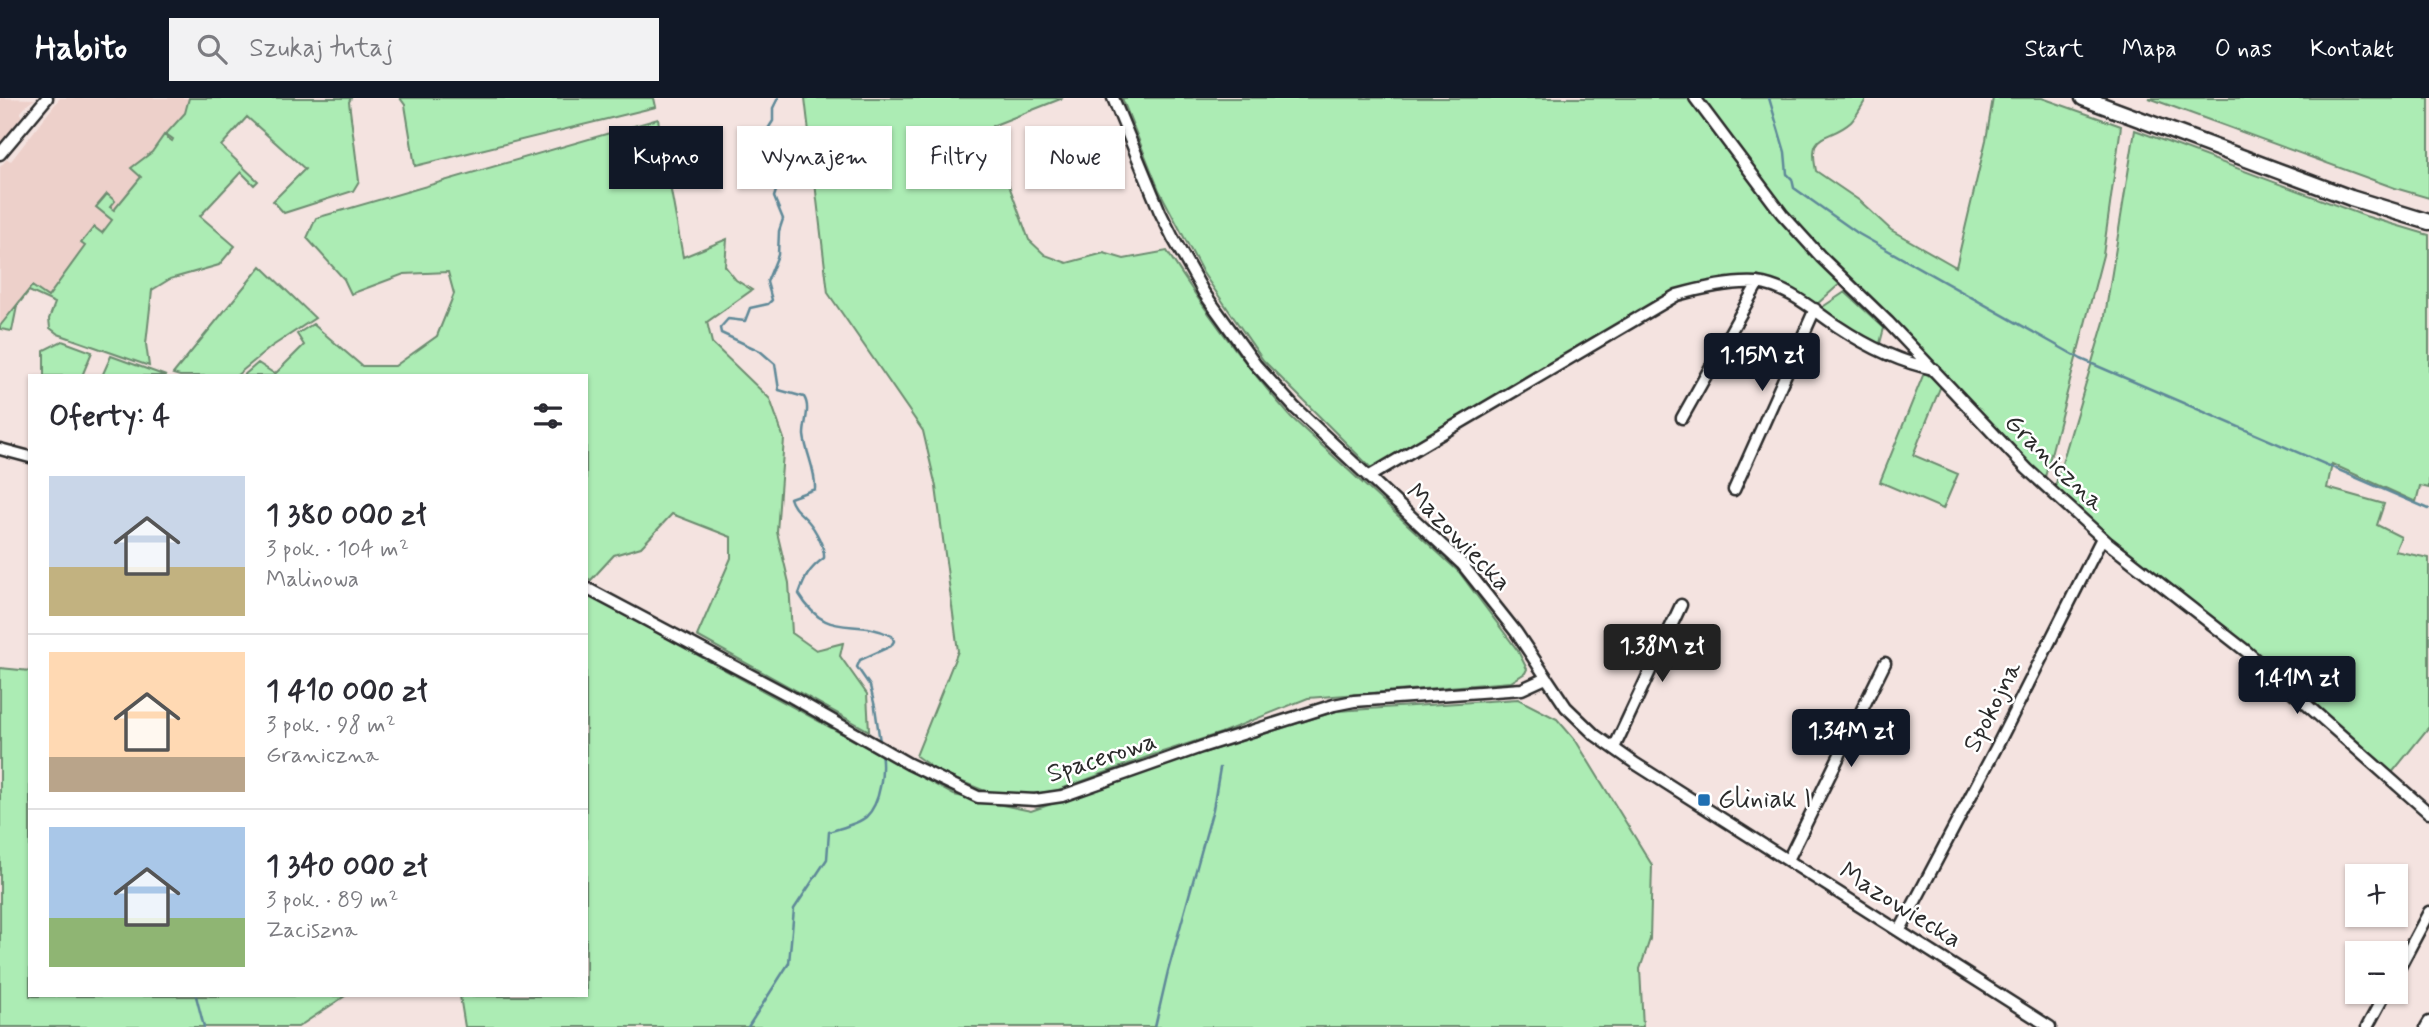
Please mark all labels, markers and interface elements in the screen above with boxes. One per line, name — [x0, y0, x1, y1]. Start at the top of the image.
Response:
search box — [169, 18, 659, 81]
text: Habito — [35, 27, 127, 71]
icon: search — [193, 30, 231, 68]
text: Szukaj tutaj — [249, 32, 393, 66]
text: Start — [2025, 34, 2084, 65]
text: Mapa — [2122, 34, 2177, 65]
text: O nas — [2215, 34, 2272, 65]
text: Kontakt — [2310, 34, 2394, 65]
chip: Kupno — [609, 126, 723, 189]
chip: Wynajem — [737, 126, 892, 189]
chip: Filtry — [906, 126, 1011, 189]
chip: Nowe — [1025, 126, 1125, 189]
pin: 1.15M zł — [1690, 334, 1834, 393]
text: 1.15M zł — [1720, 341, 1804, 371]
text: Oferty: 4 — [49, 397, 170, 436]
icon: filters — [529, 397, 567, 435]
street label: Graniczna — [1996, 406, 2112, 520]
street label: Mazowiecka — [1398, 477, 1518, 599]
text: 1 380 000 zł — [266, 496, 426, 535]
icon: home — [105, 504, 189, 588]
text: 3 pok. · 104 m² — [266, 535, 409, 565]
text: Malinowa — [266, 565, 359, 595]
pin: 1.38M zł — [1590, 624, 1734, 684]
text: 1.38M zł — [1620, 632, 1704, 662]
street label: Spokojna — [1956, 655, 2031, 758]
pin: 1.41M zł — [2225, 656, 2369, 716]
text: 1.41M zł — [2255, 664, 2339, 694]
text: 1 410 000 zł — [266, 672, 427, 711]
icon: home — [105, 680, 189, 764]
pin: 1.34M zł — [1779, 710, 1923, 769]
text: 3 pok. · 98 m² — [266, 711, 396, 741]
text: 1.34M zł — [1808, 717, 1894, 747]
street label: Spacerowa — [1043, 724, 1161, 792]
text: Graniczna — [266, 741, 379, 771]
place label: Gliniak I — [1718, 783, 1812, 817]
marker: Gliniak I — [1696, 792, 1712, 808]
text: 1 340 000 zł — [266, 847, 428, 886]
icon: home — [105, 855, 189, 939]
street label: Mazowiecka — [1832, 855, 1968, 957]
map controls — [2345, 864, 2408, 1004]
button: + — [2345, 864, 2408, 927]
text: 3 pok. · 89 m² — [266, 886, 399, 916]
text: Zaciszna — [266, 916, 358, 946]
button: − — [2345, 941, 2408, 1004]

